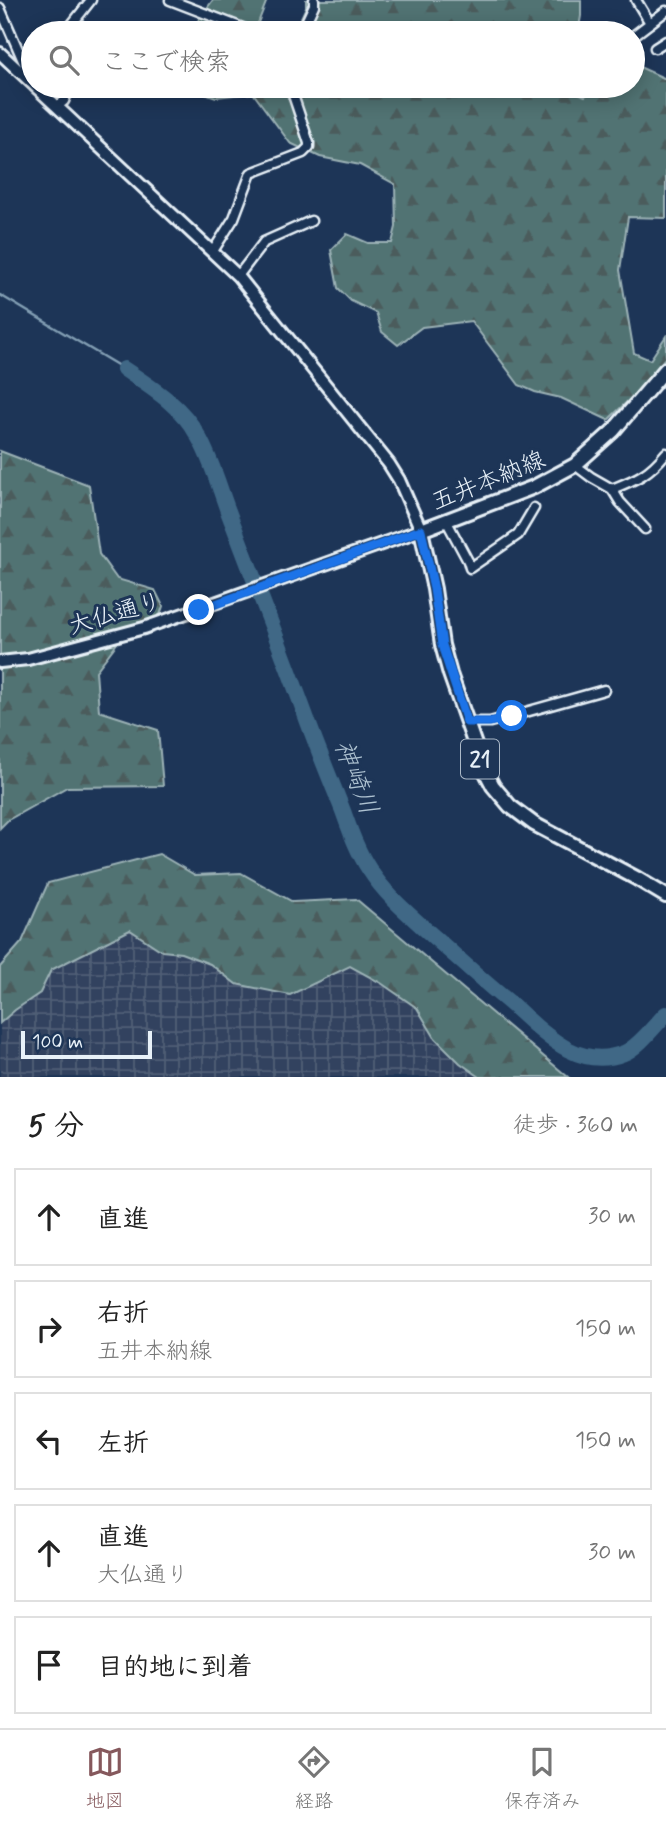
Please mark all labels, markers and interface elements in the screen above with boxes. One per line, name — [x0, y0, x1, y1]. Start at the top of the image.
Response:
search box — [21, 21, 645, 98]
icon: search — [45, 41, 83, 79]
text: ここで検索 — [101, 46, 231, 80]
street label: 五井本納線 — [427, 445, 550, 518]
street label: 大仏通り — [65, 586, 166, 643]
route end — [183, 594, 214, 625]
route start — [496, 700, 527, 731]
water label: 神崎川 — [325, 735, 385, 820]
road number: 21 — [461, 740, 499, 778]
scale bar — [21, 1028, 152, 1060]
text: 100 m — [32, 1030, 83, 1055]
text: 5 分 — [28, 1107, 84, 1146]
text: 徒歩 · 360 m — [513, 1111, 638, 1141]
icon: ahead — [30, 1198, 68, 1236]
text: 30 m — [588, 1202, 636, 1232]
text: 直進 — [97, 1203, 149, 1237]
text: 右折 — [97, 1297, 149, 1331]
icon: right — [30, 1310, 68, 1348]
text: 150 m — [575, 1314, 636, 1344]
text: 五井本納線 — [97, 1337, 212, 1367]
icon: left — [30, 1422, 68, 1460]
text: 150 m — [575, 1426, 636, 1456]
text: 左折 — [97, 1427, 149, 1461]
text: 直進 — [97, 1521, 149, 1555]
icon: ahead — [30, 1534, 68, 1572]
text: 30 m — [588, 1538, 636, 1568]
text: 大仏通り — [97, 1561, 189, 1591]
icon: arrive — [30, 1646, 68, 1684]
text: 目的地に到着 — [97, 1651, 253, 1685]
tab: 地図 — [86, 1743, 124, 1814]
tab: 経路 — [295, 1743, 333, 1814]
tab: 保存済み — [504, 1743, 580, 1814]

